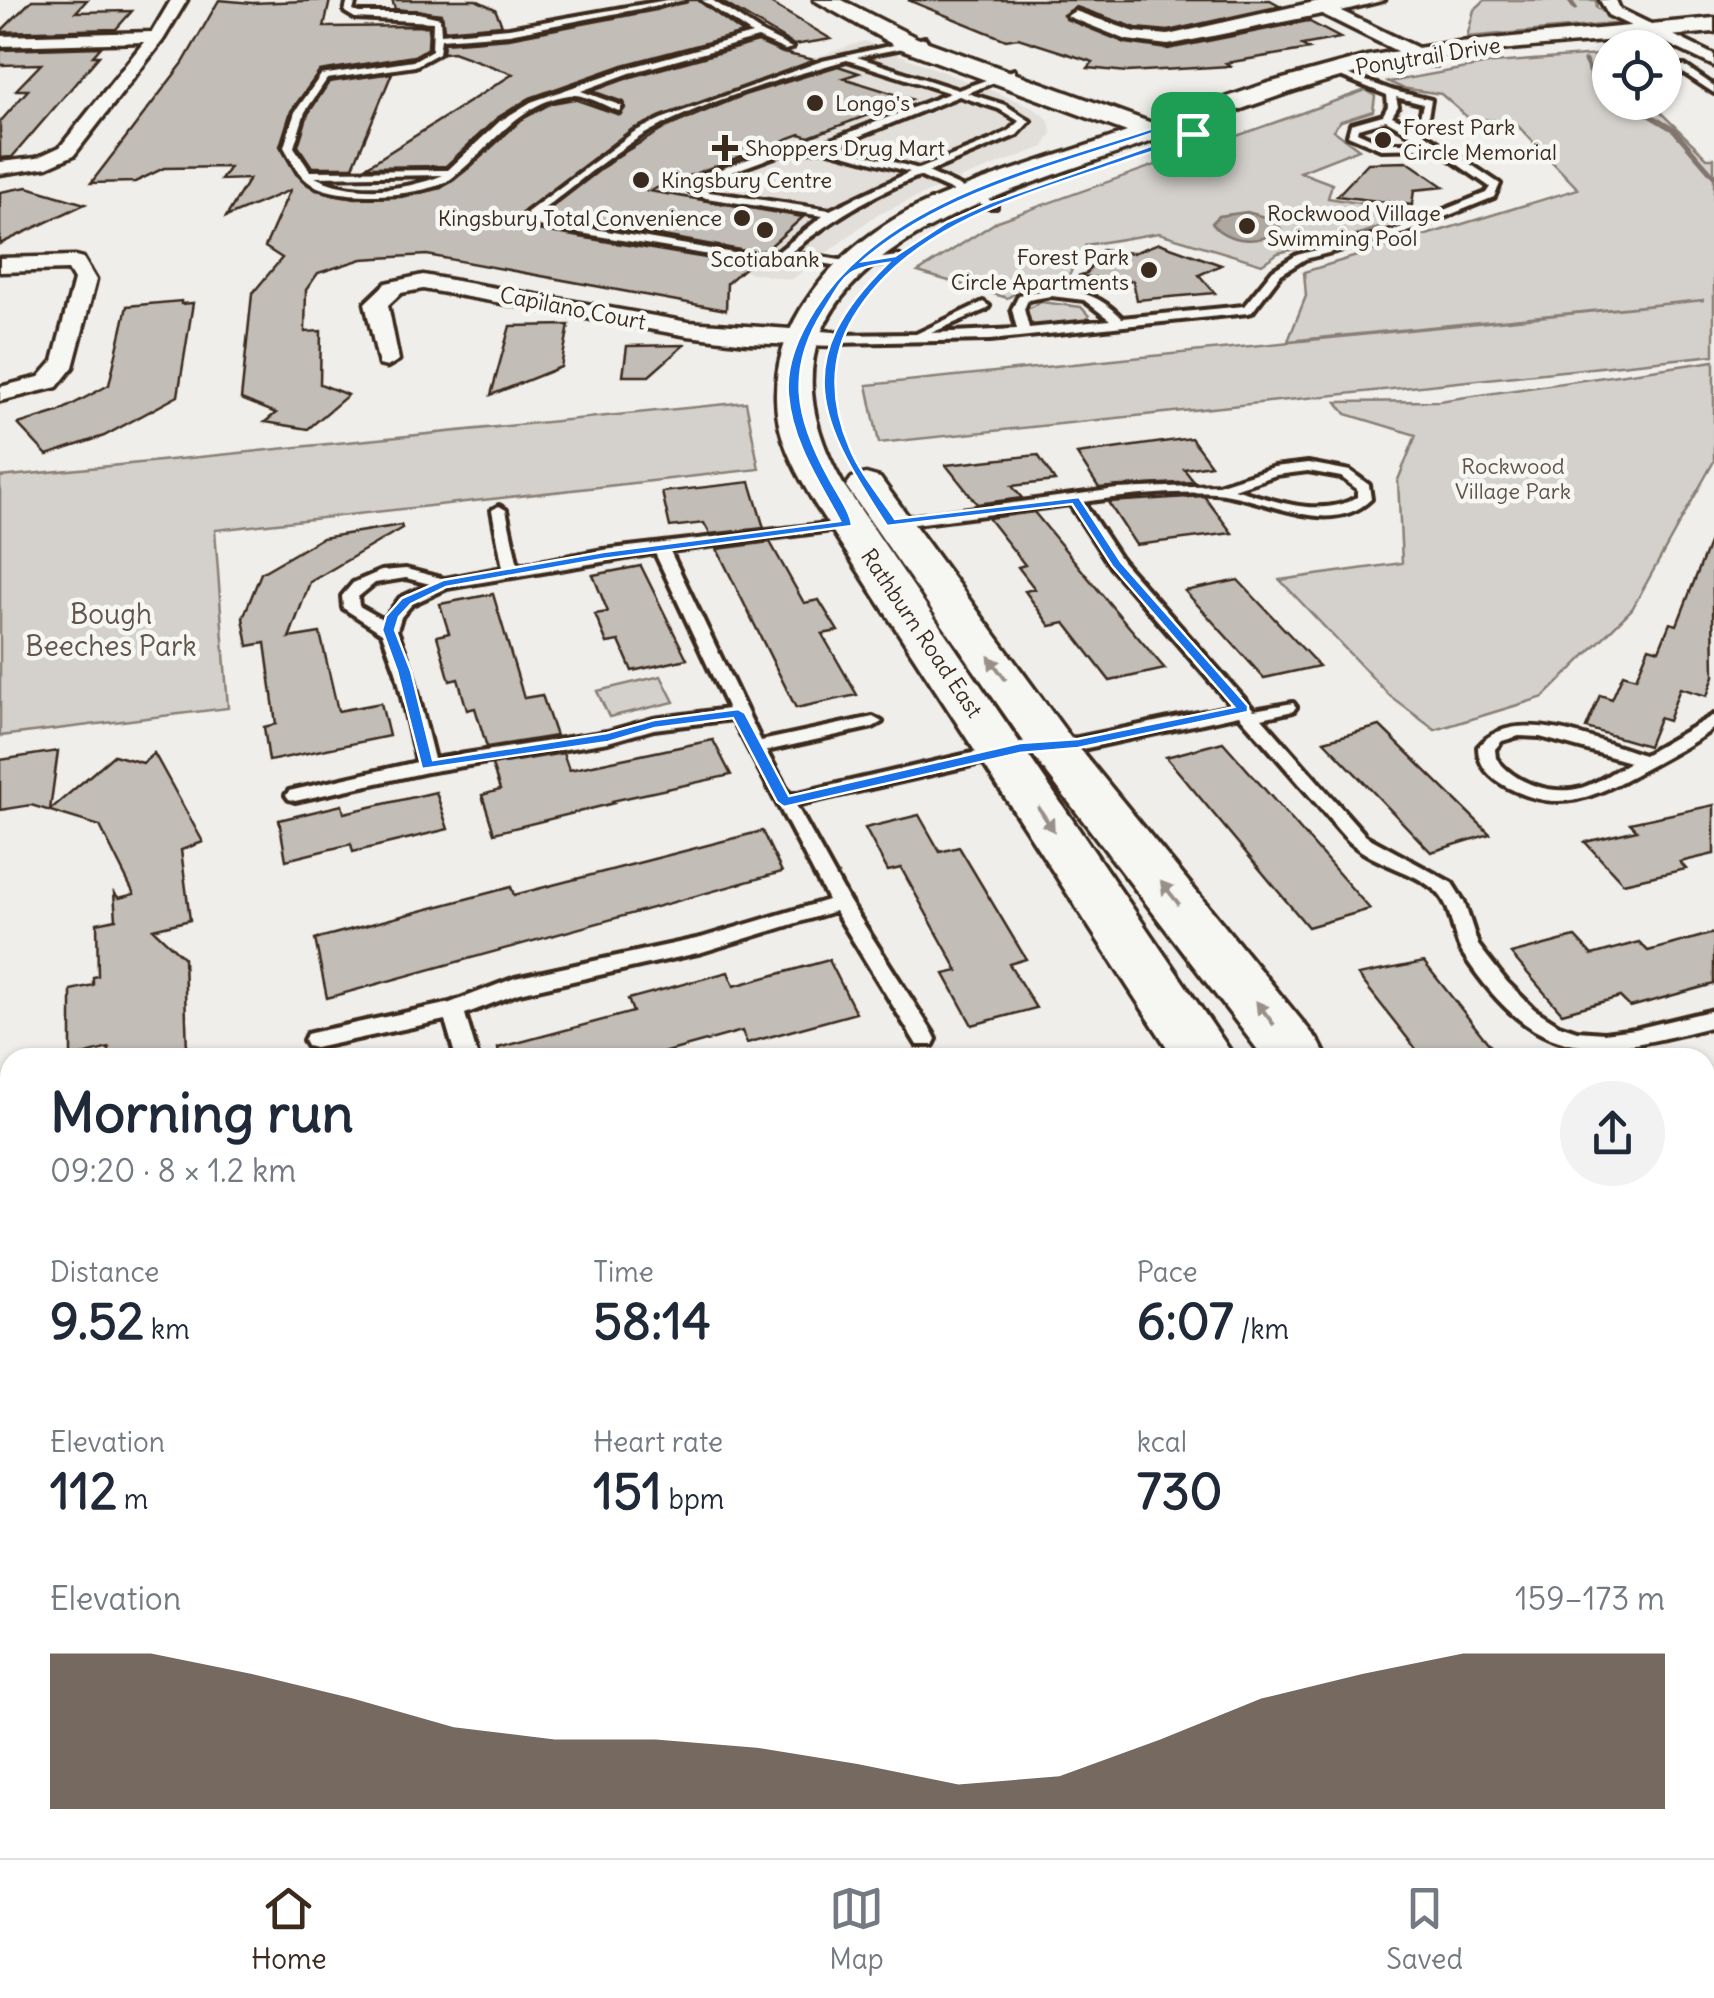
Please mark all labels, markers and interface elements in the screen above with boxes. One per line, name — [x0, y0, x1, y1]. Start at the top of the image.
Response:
map controls — [1592, 30, 1682, 120]
button: locate — [1592, 30, 1682, 120]
street label: Ponytrail Drive — [1354, 31, 1502, 81]
place label: Longo's — [835, 89, 910, 117]
marker: Longo's — [804, 92, 826, 114]
pin — [1151, 92, 1236, 177]
icon: arrive — [1166, 107, 1221, 162]
place label: Forest Park Circle Memorial — [1403, 113, 1557, 166]
marker: Forest Park Circle Memorial — [1372, 129, 1394, 151]
place label: Shoppers Drug Mart — [745, 134, 945, 162]
marker: Shoppers Drug Mart — [714, 137, 736, 159]
place label: Kingsbury Centre — [661, 166, 832, 194]
marker: Kingsbury Centre — [630, 169, 652, 191]
place label: Rockwood Village Swimming Pool — [1267, 199, 1441, 252]
place label: Kingsbury Total Convenience — [438, 204, 722, 232]
marker: Kingsbury Total Convenience — [731, 207, 753, 229]
marker: Rockwood Village Swimming Pool — [1236, 215, 1258, 237]
marker: Scotiabank — [754, 219, 776, 241]
place label: Forest Park Circle Apartments — [951, 243, 1129, 296]
place label: Scotiabank — [710, 245, 820, 273]
marker: Forest Park Circle Apartments — [1138, 259, 1160, 281]
street label: Capilano Court — [498, 280, 648, 336]
park label: Rockwood Village Park — [1455, 452, 1571, 505]
street label: Rathburn Road East — [855, 543, 989, 723]
park label: Bough Beeches Park — [25, 596, 197, 664]
one-way arrow — [988, 655, 1007, 682]
one-way arrow — [1036, 806, 1054, 833]
one-way arrow — [1160, 880, 1181, 906]
one-way arrow — [1255, 1000, 1275, 1026]
text: Morning run — [50, 1078, 354, 1147]
button: share — [1560, 1081, 1665, 1186]
text: 09:20 · 8 × 1.2 km — [50, 1150, 296, 1191]
text: Distance — [50, 1254, 159, 1290]
text: Time — [593, 1254, 654, 1290]
text: Pace — [1137, 1254, 1198, 1290]
text: 9.52 — [50, 1290, 144, 1353]
text: 58:14 — [593, 1290, 711, 1353]
text: 6:07 — [1137, 1290, 1234, 1353]
text: km — [144, 1311, 190, 1347]
text: /km — [1234, 1311, 1289, 1347]
text: Elevation — [50, 1424, 165, 1460]
text: Heart rate — [593, 1424, 723, 1460]
text: kcal — [1137, 1424, 1187, 1460]
text: 112 — [50, 1460, 117, 1523]
text: 151 — [593, 1460, 662, 1523]
text: 730 — [1137, 1460, 1222, 1523]
text: m — [117, 1481, 148, 1517]
text: bpm — [662, 1481, 724, 1517]
text: Elevation — [50, 1578, 181, 1619]
text: 159–173 m — [1515, 1578, 1665, 1619]
tab: Home — [251, 1881, 327, 1977]
tab: Map — [829, 1881, 884, 1977]
tab: Saved — [1386, 1881, 1463, 1977]

